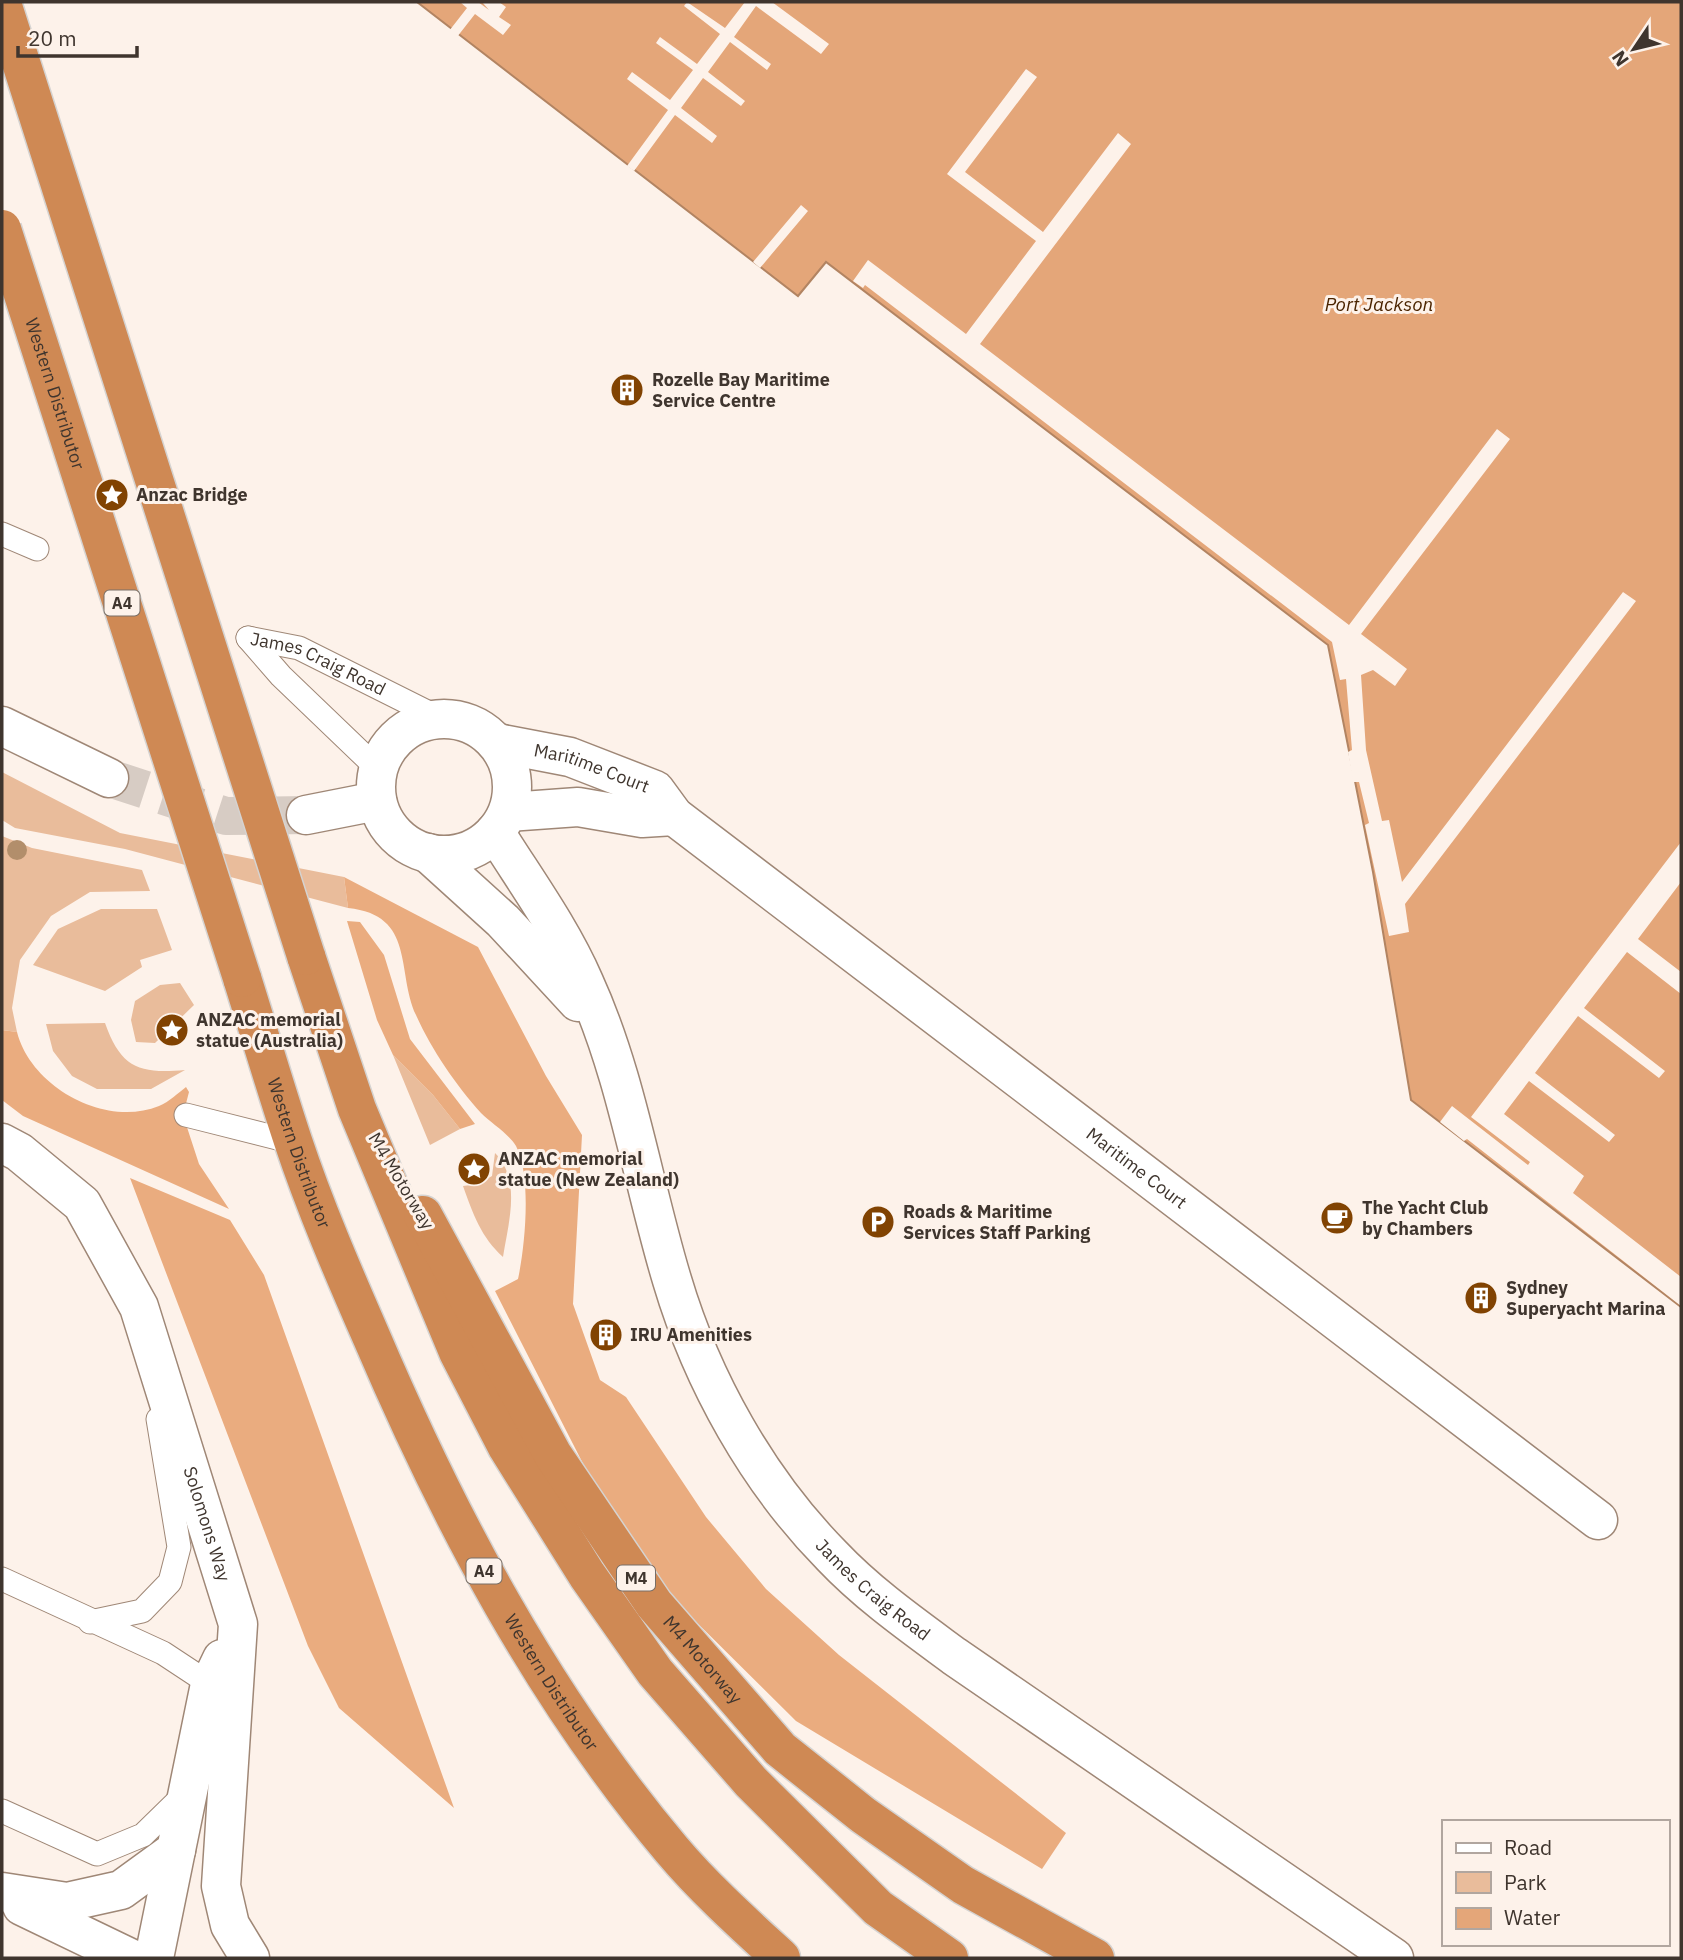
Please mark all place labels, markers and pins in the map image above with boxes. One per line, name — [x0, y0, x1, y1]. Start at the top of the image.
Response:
place label: Rozelle Bay Maritime Service Centre — [652, 368, 830, 412]
building icon: Rozelle Bay Maritime Service Centre — [608, 371, 646, 409]
place icon: Anzac Bridge — [93, 476, 131, 514]
place label: Anzac Bridge — [136, 483, 248, 506]
place label: ANZAC memorial statue (Australia) — [196, 1008, 343, 1052]
place icon: ANZAC memorial statue (Australia) — [153, 1011, 191, 1049]
place label: ANZAC memorial statue (New Zealand) — [498, 1147, 679, 1191]
place icon: ANZAC memorial statue (New Zealand) — [455, 1150, 493, 1188]
place label: The Yacht Club by Chambers — [1362, 1196, 1488, 1240]
cafe icon: The Yacht Club by Chambers — [1318, 1199, 1356, 1237]
place label: Roads & Maritime Services Staff Parking — [903, 1200, 1090, 1244]
parking icon: Roads & Maritime Services Staff Parking — [859, 1203, 897, 1241]
place label: Sydney Superyacht Marina — [1506, 1276, 1666, 1320]
building icon: Sydney Superyacht Marina — [1462, 1279, 1500, 1317]
building icon: IRU Amenities — [587, 1316, 625, 1354]
place label: IRU Amenities — [630, 1323, 752, 1346]

